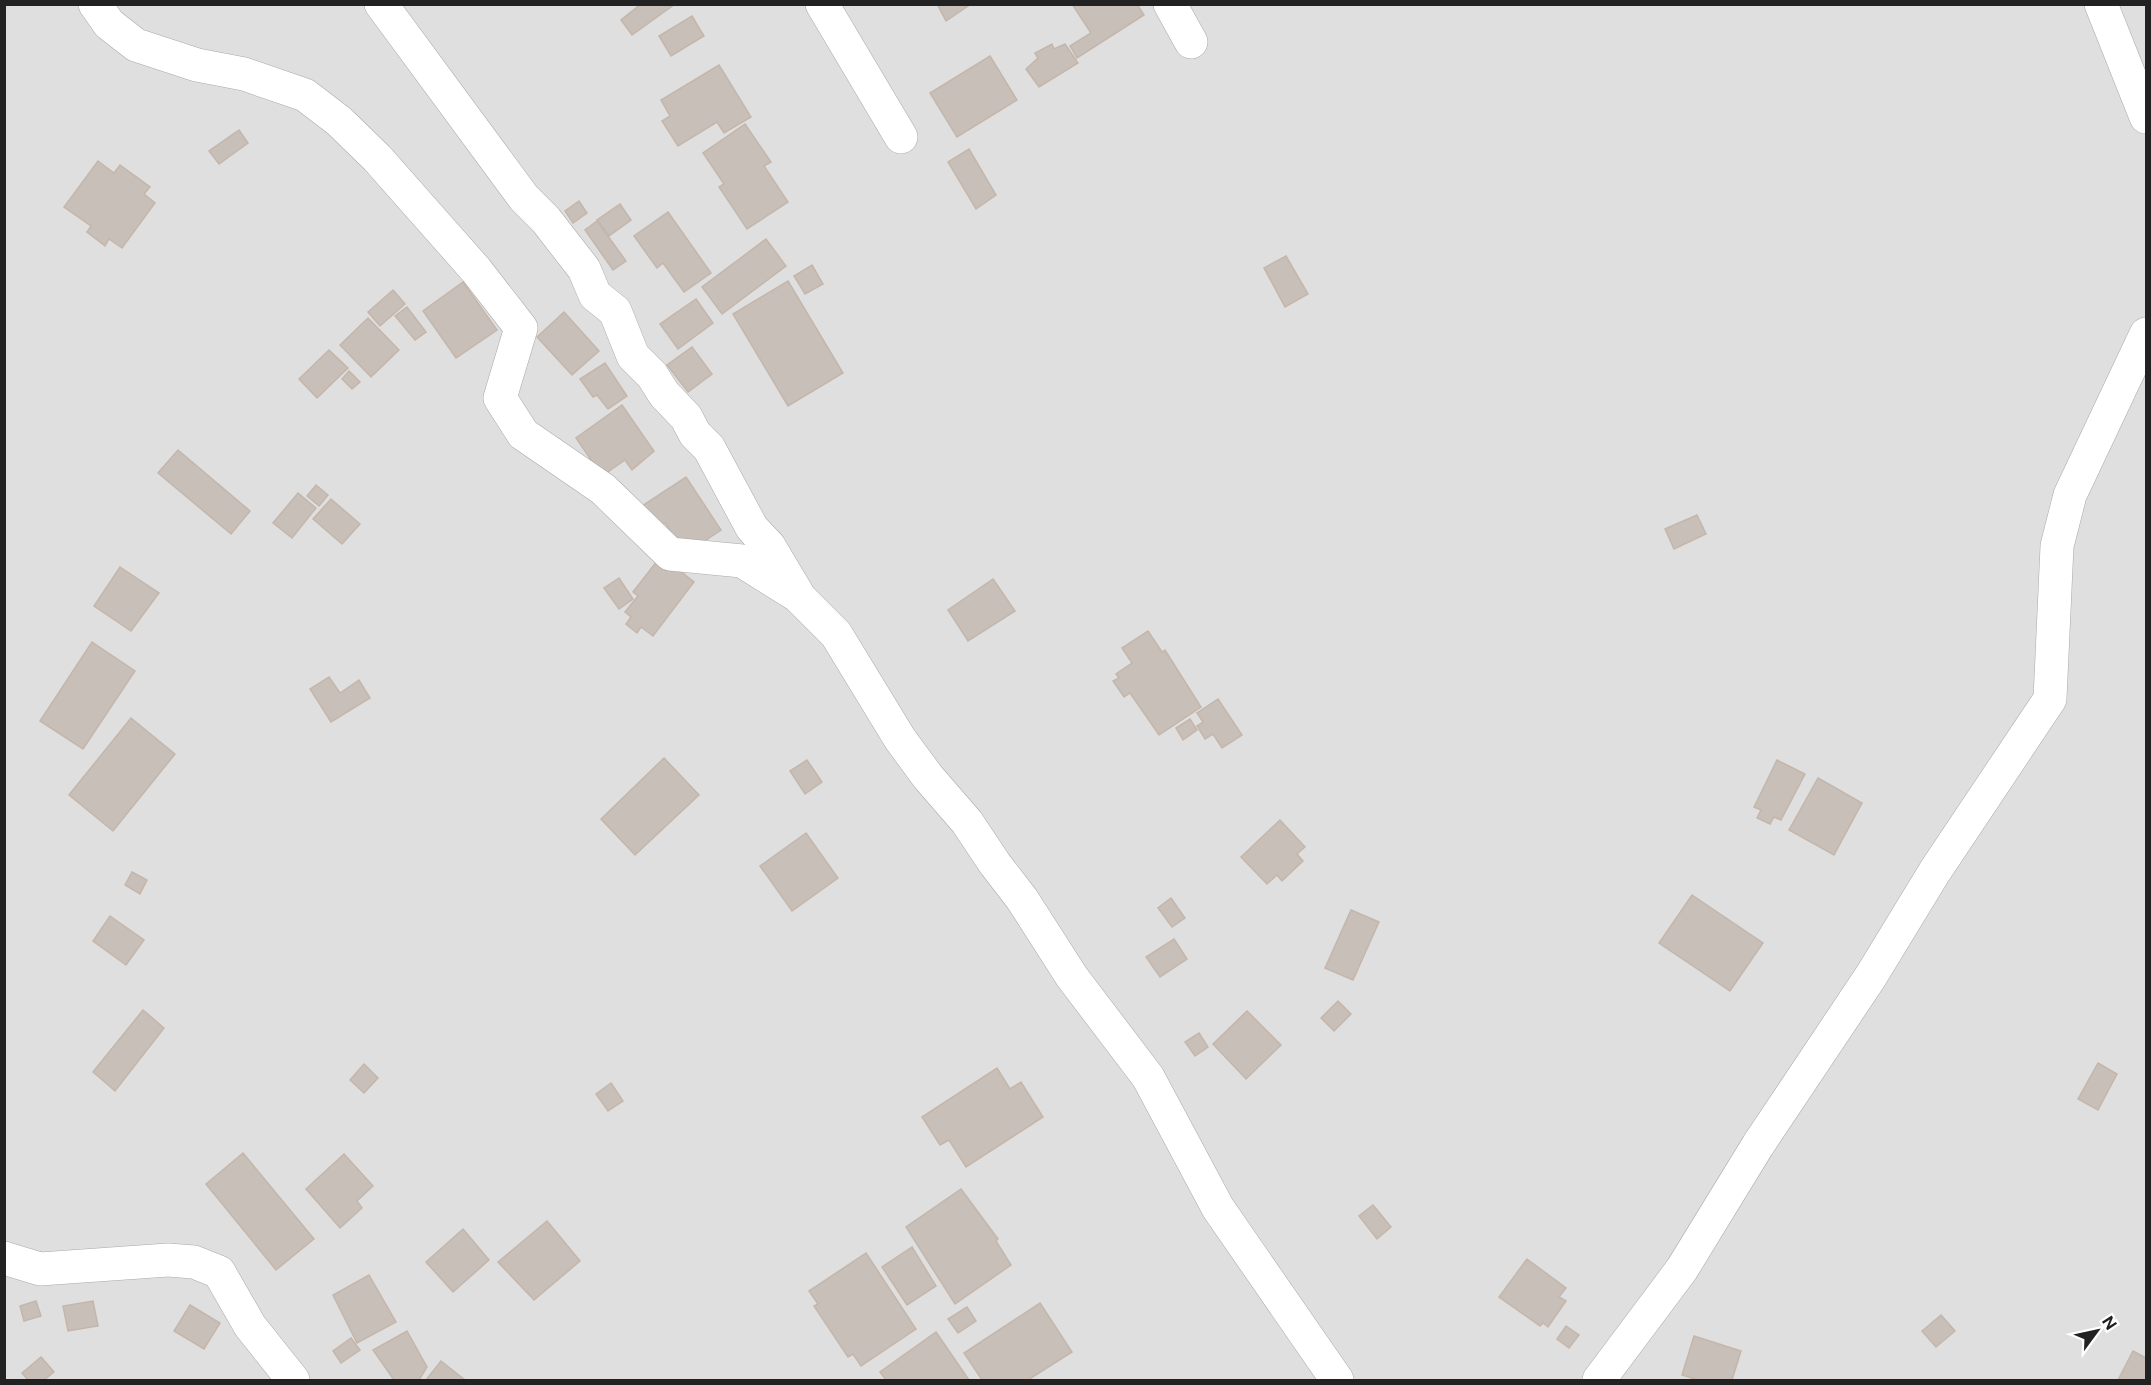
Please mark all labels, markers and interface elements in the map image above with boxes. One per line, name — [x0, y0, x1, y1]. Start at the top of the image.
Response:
north arrow — [2067, 1301, 2127, 1361]
text: N — [2098, 1313, 2121, 1334]

